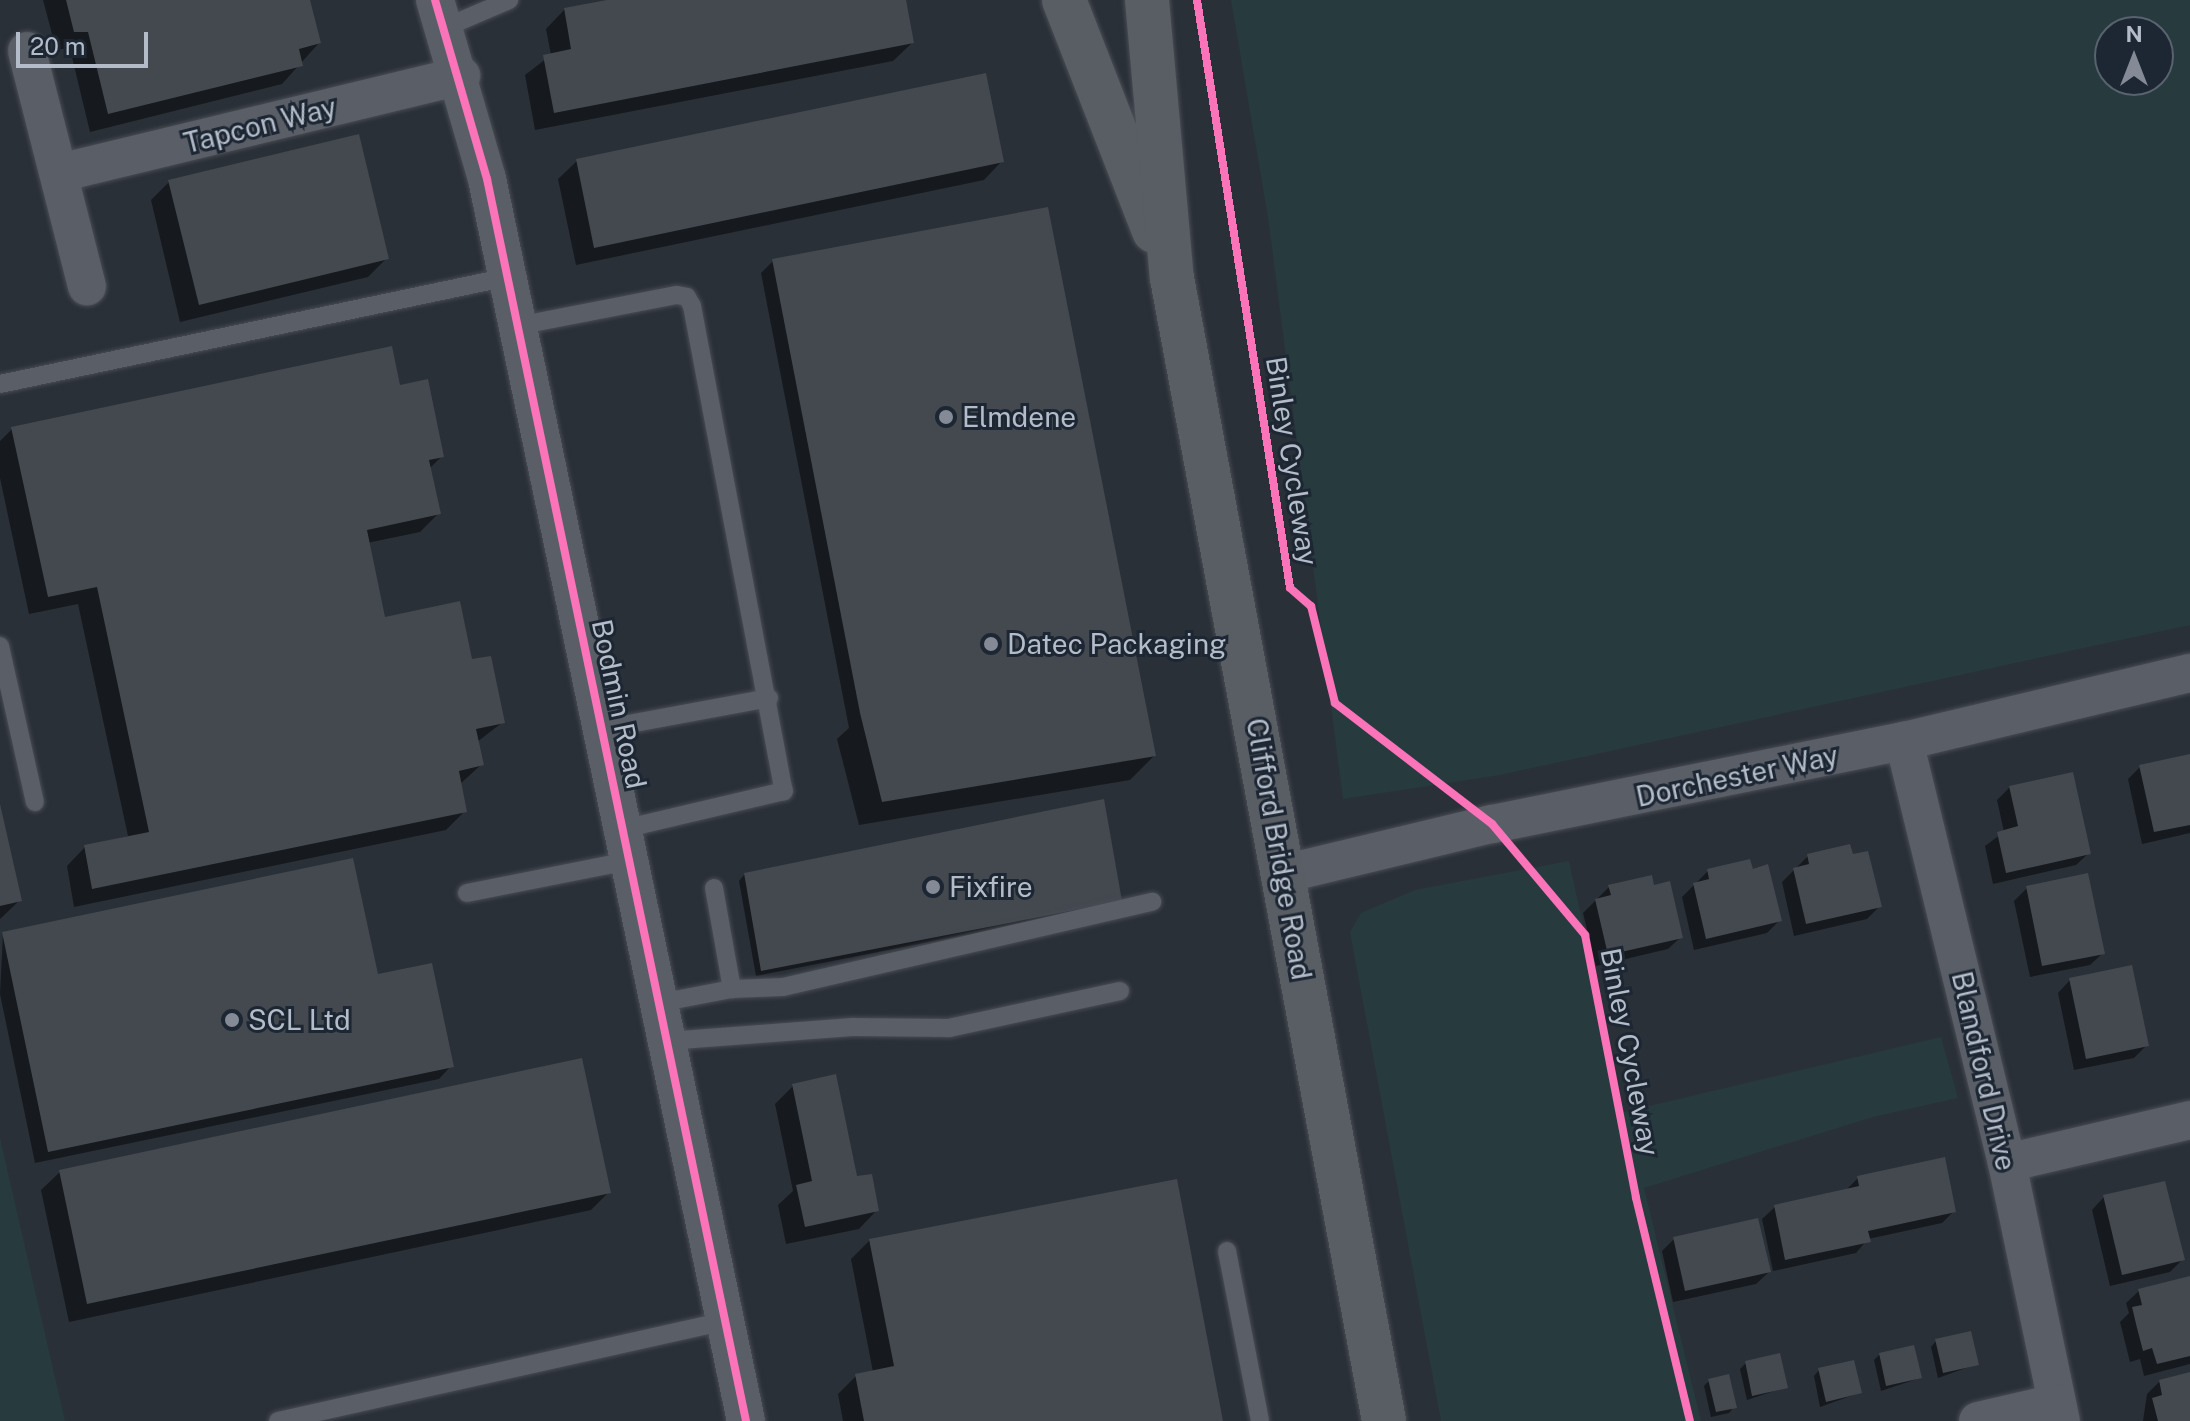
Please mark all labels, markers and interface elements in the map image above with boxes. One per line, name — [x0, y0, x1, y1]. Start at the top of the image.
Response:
scale bar — [20, 16, 152, 66]
north arrow — [2094, 16, 2174, 96]
text: N — [2125, 21, 2143, 47]
text: 20 m — [30, 32, 86, 60]
street label: Tapcon Way — [180, 90, 340, 160]
street label: Binley Cycleway — [1259, 354, 1325, 568]
place label: Elmdene — [962, 400, 1076, 434]
marker: Elmdene — [937, 408, 955, 426]
street label: Bodmin Road — [585, 616, 653, 792]
place label: Datec Packaging — [1007, 627, 1227, 661]
marker: Datec Packaging — [982, 635, 1000, 653]
street label: Clifford Bridge Road — [1239, 716, 1319, 982]
street label: Dorchester Way — [1633, 738, 1841, 814]
place label: Fixfire — [949, 870, 1033, 904]
marker: Fixfire — [924, 878, 942, 896]
street label: Binley Cycleway — [1593, 945, 1667, 1159]
street label: Blandford Drive — [1945, 968, 2023, 1174]
place label: SCL Ltd — [248, 1003, 351, 1037]
marker: SCL Ltd — [223, 1011, 241, 1029]

